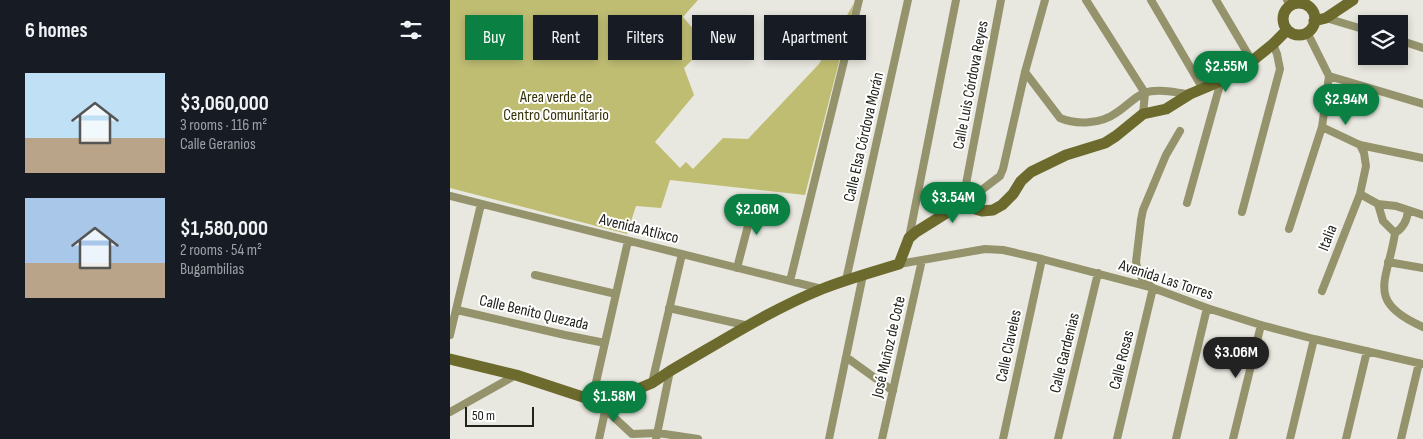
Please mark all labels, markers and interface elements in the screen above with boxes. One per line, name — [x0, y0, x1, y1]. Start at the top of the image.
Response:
chip: Buy — [465, 15, 523, 60]
chip: Rent — [533, 15, 598, 60]
chip: Filters — [608, 15, 682, 60]
chip: New — [692, 15, 754, 60]
chip: Apartment — [764, 15, 866, 60]
map controls — [1358, 15, 1408, 65]
button: layers — [1358, 15, 1408, 65]
icon: filters — [397, 16, 425, 44]
text: 6 homes — [25, 18, 88, 43]
street label: Calle Luis Córdova Reyes — [949, 19, 993, 151]
pin: $2.55M — [1185, 51, 1267, 93]
text: $2.55M — [1205, 57, 1248, 76]
street label: Calle Elsa Córdova Morán — [840, 70, 888, 204]
pin: $2.94M — [1305, 84, 1387, 126]
park label: Area verde de Centro Comunitario — [503, 88, 609, 125]
text: $2.94M — [1324, 90, 1368, 109]
text: $3,060,000 — [180, 91, 269, 116]
icon: home — [65, 93, 125, 153]
text: 3 rooms · 116 m² — [180, 116, 267, 135]
text: Calle Geranios — [180, 135, 256, 154]
pin: $3.54M — [912, 182, 994, 224]
text: $3.54M — [931, 188, 975, 207]
pin: $2.06M — [716, 194, 798, 236]
text: $2.06M — [735, 200, 779, 219]
street label: Avenida Atlixco — [596, 210, 681, 248]
text: $1,580,000 — [180, 216, 268, 241]
icon: home — [65, 218, 125, 278]
street label: Italia — [1314, 222, 1342, 254]
text: 2 rooms · 54 m² — [180, 241, 262, 260]
street label: Avenida Las Torres — [1116, 256, 1216, 304]
text: Bugambilias — [180, 260, 244, 279]
street label: Calle Benito Quezada — [477, 291, 591, 335]
street label: José Muñoz de Cote — [868, 294, 910, 401]
street label: Calle Claveles — [992, 308, 1026, 384]
street label: Calle Gardenias — [1046, 311, 1084, 395]
street label: Calle Rosas — [1106, 328, 1139, 391]
pin: $3.06M — [1195, 336, 1277, 379]
text: $3.06M — [1214, 343, 1258, 362]
pin: $1.58M — [573, 380, 655, 423]
text: $1.58M — [592, 387, 636, 406]
scale bar — [465, 404, 534, 427]
text: 50 m — [472, 407, 495, 424]

